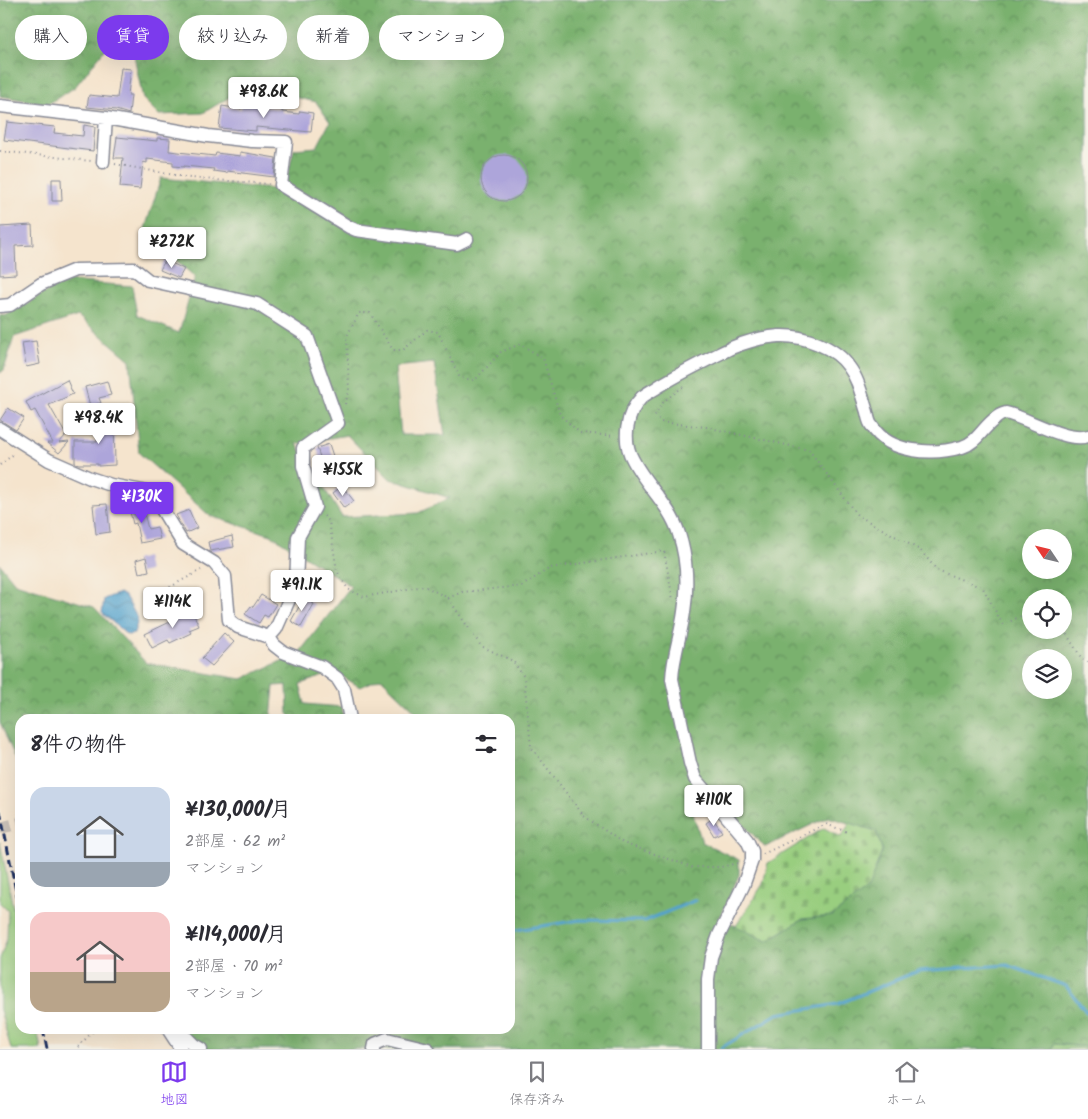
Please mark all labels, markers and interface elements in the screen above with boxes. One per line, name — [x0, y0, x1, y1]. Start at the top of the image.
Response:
chip: 購入 — [15, 15, 87, 60]
chip: 賃貸 — [97, 15, 169, 60]
chip: 絞り込み — [179, 15, 287, 60]
chip: 新着 — [297, 15, 369, 60]
chip: マンション — [379, 15, 504, 60]
pin: ¥98.6K — [223, 76, 305, 119]
text: ¥98.6K — [239, 80, 289, 105]
pin: ¥272K — [137, 226, 207, 269]
text: ¥272K — [149, 230, 195, 255]
pin: ¥98.4K — [58, 402, 140, 445]
text: ¥98.4K — [74, 406, 124, 431]
pin: ¥155K — [308, 454, 378, 497]
text: ¥155K — [323, 458, 363, 483]
pin: ¥130K — [107, 482, 177, 524]
text: ¥130K — [121, 485, 163, 510]
north arrow — [1022, 529, 1072, 579]
map controls — [1022, 529, 1072, 699]
pin: ¥91.1K — [261, 570, 343, 612]
text: ¥91.1K — [281, 573, 323, 598]
pin: ¥114K — [138, 586, 208, 629]
button: locate — [1022, 589, 1072, 639]
text: ¥114K — [154, 590, 192, 615]
button: layers — [1022, 649, 1072, 699]
text: 8件の物件 — [30, 729, 126, 762]
icon: filters — [472, 730, 500, 758]
pin: ¥110K — [679, 784, 749, 827]
text: ¥110K — [695, 788, 733, 813]
text: ¥130,000/月 — [185, 794, 291, 827]
icon: home — [70, 807, 130, 867]
text: 2部屋 · 62 m² — [185, 829, 285, 854]
text: マンション — [185, 856, 264, 881]
text: ¥114,000/月 — [185, 919, 287, 952]
icon: home — [70, 932, 130, 992]
text: 2部屋 · 70 m² — [185, 954, 282, 979]
text: マンション — [185, 981, 264, 1006]
tab: 地図 — [160, 1058, 188, 1111]
tab: 保存済み — [509, 1058, 565, 1111]
tab: ホーム — [886, 1058, 928, 1111]

